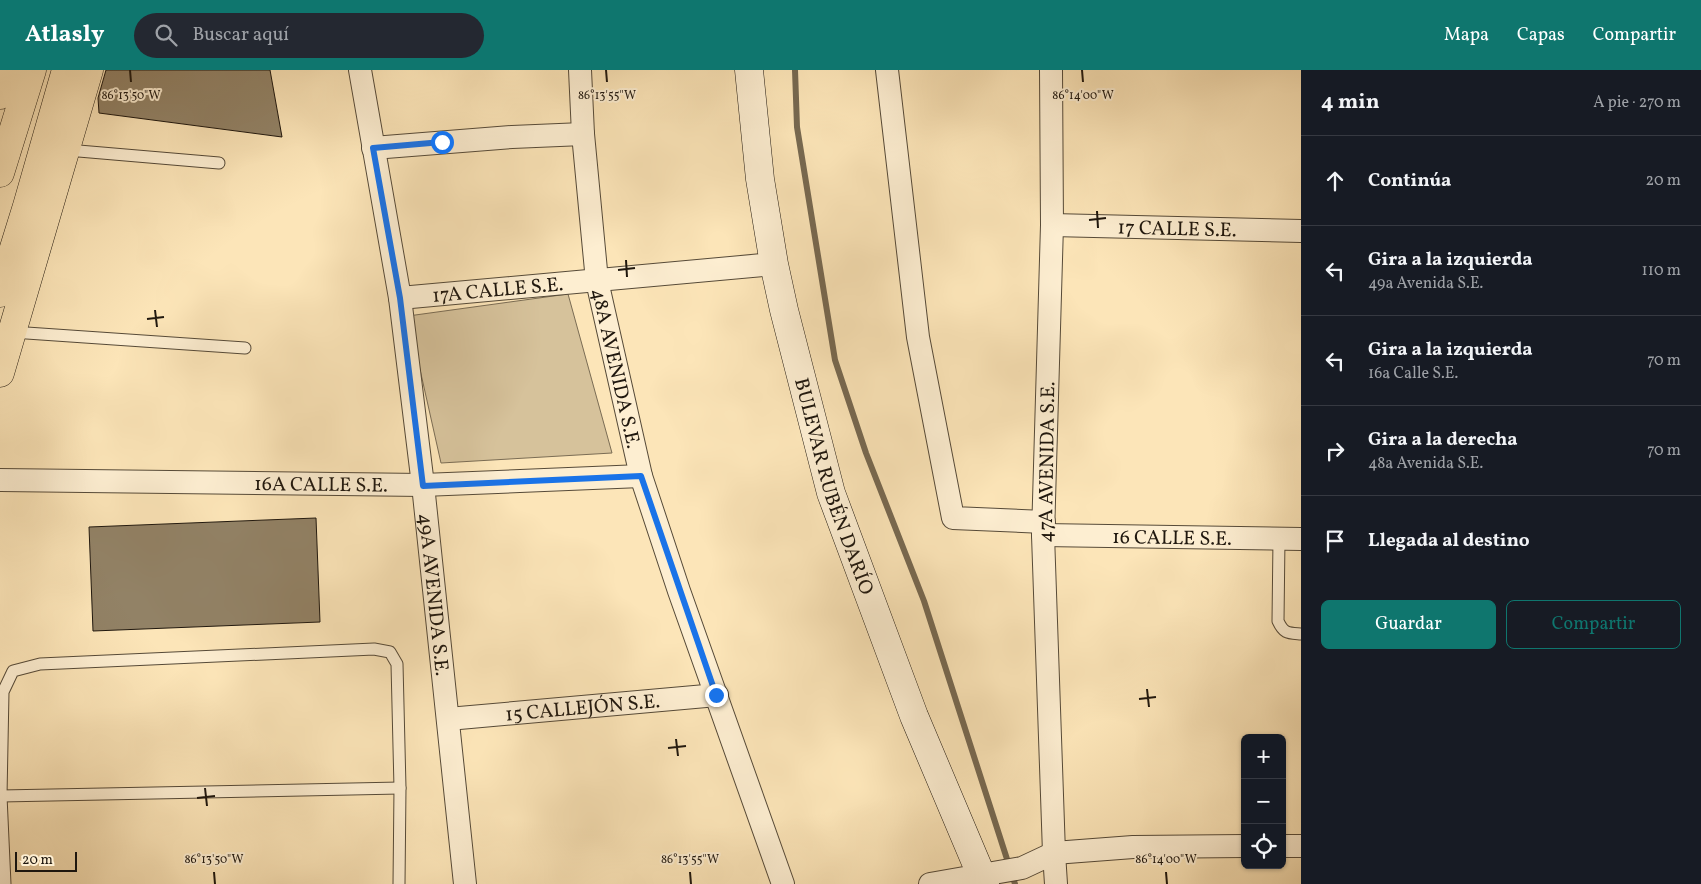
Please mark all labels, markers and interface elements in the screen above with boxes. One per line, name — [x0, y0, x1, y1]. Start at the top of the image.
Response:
search box — [134, 13, 484, 58]
text: Atlasly — [25, 18, 104, 52]
icon: search — [152, 21, 180, 49]
text: Buscar aquí — [192, 22, 289, 48]
text: Mapa — [1444, 23, 1489, 48]
text: Capas — [1517, 23, 1565, 48]
text: Compartir — [1593, 23, 1676, 48]
text: 86°13'50"W — [101, 88, 161, 104]
text: 86°13'55"W — [578, 88, 636, 104]
text: 86°14'00"W — [1052, 88, 1114, 104]
text: 4 min — [1321, 88, 1380, 117]
text: A pie · 270 m — [1593, 92, 1681, 114]
route start — [431, 131, 454, 154]
icon: ahead — [1321, 167, 1349, 195]
text: Continúa — [1368, 168, 1451, 194]
text: 20 m — [1646, 170, 1681, 192]
street label: 17 CALLE S.E. — [1117, 215, 1237, 245]
text: Gira a la izquierda — [1368, 247, 1533, 273]
icon: left — [1321, 257, 1349, 285]
text: 110 m — [1642, 260, 1681, 282]
street label: 17A CALLE S.E. — [431, 271, 564, 311]
text: 49a Avenida S.E. — [1368, 273, 1483, 295]
street label: 48A AVENIDA S.E. — [583, 286, 646, 451]
text: Gira a la izquierda — [1368, 337, 1533, 363]
icon: left — [1321, 347, 1349, 375]
text: 70 m — [1647, 350, 1681, 372]
text: 16a Calle S.E. — [1368, 363, 1458, 385]
street label: BULEVAR RUBÉN DARÍO — [786, 375, 880, 599]
street label: 47A AVENIDA S.E. — [1033, 381, 1063, 543]
text: Gira a la derecha — [1368, 427, 1518, 453]
icon: right — [1321, 437, 1349, 465]
text: 70 m — [1647, 440, 1681, 462]
text: 48a Avenida S.E. — [1368, 453, 1483, 475]
street label: 16A CALLE S.E. — [254, 471, 388, 501]
street label: 49A AVENIDA S.E. — [410, 512, 455, 677]
street label: 16 CALLE S.E. — [1112, 524, 1232, 554]
icon: arrive — [1321, 527, 1349, 555]
text: Llegada al destino — [1368, 528, 1530, 554]
button: Guardar — [1321, 600, 1496, 649]
button: Compartir — [1506, 600, 1681, 649]
route end — [705, 684, 728, 707]
street label: 15 CALLEJÓN S.E. — [504, 688, 661, 730]
map controls — [1241, 734, 1286, 869]
button: + — [1241, 734, 1286, 779]
button: − — [1241, 779, 1286, 824]
button: locate — [1241, 824, 1286, 869]
scale bar — [15, 849, 78, 872]
text: 20 m — [22, 851, 53, 870]
text: 86°13'50"W — [184, 852, 244, 868]
text: 86°13'55"W — [661, 852, 719, 868]
text: 86°14'00"W — [1135, 852, 1197, 868]

